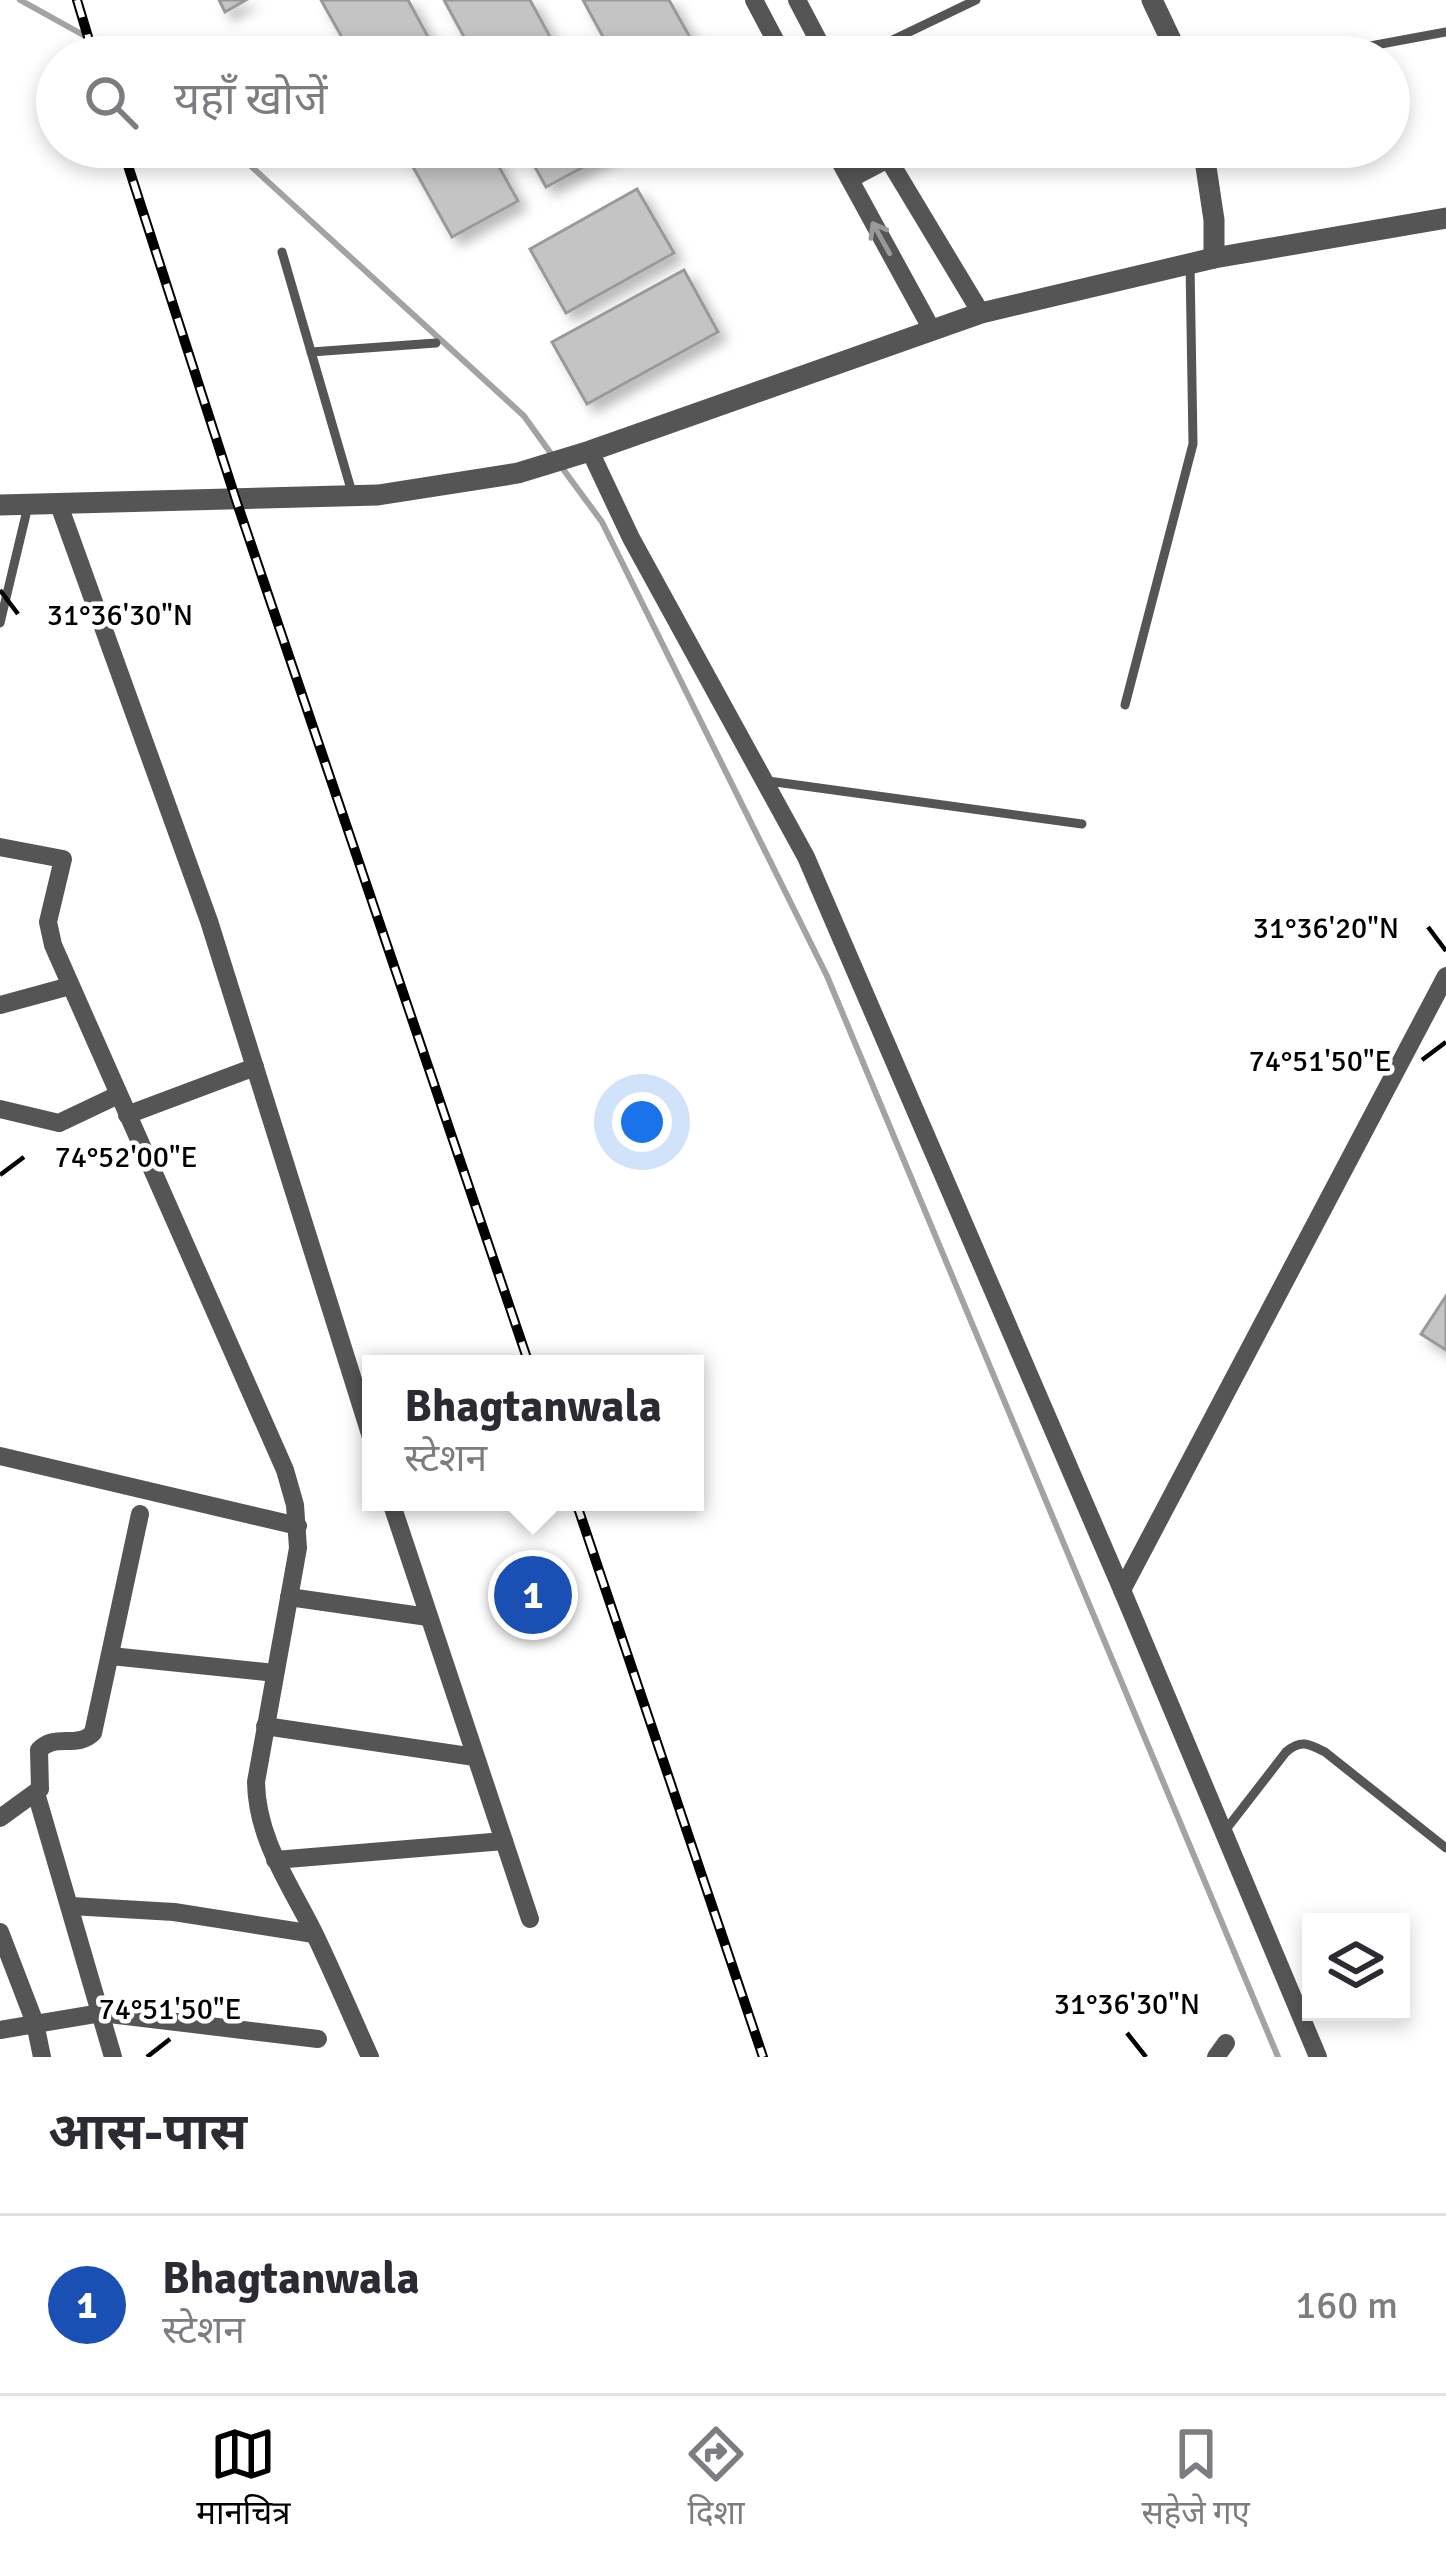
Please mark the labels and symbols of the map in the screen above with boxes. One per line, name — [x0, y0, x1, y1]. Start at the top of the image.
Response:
one-way arrow — [869, 221, 892, 256]
text: 31°36'30"N — [47, 597, 193, 634]
text: 31°36'20"N — [1253, 910, 1399, 947]
text: 74°51'50"E — [1249, 1043, 1392, 1080]
your location — [612, 1092, 672, 1152]
text: 74°52'00"E — [55, 1139, 198, 1176]
pin: 1 — [494, 1550, 572, 1640]
text: 31°36'30"N — [1054, 1986, 1200, 2023]
text: 74°51'50"E — [99, 1991, 242, 2028]

